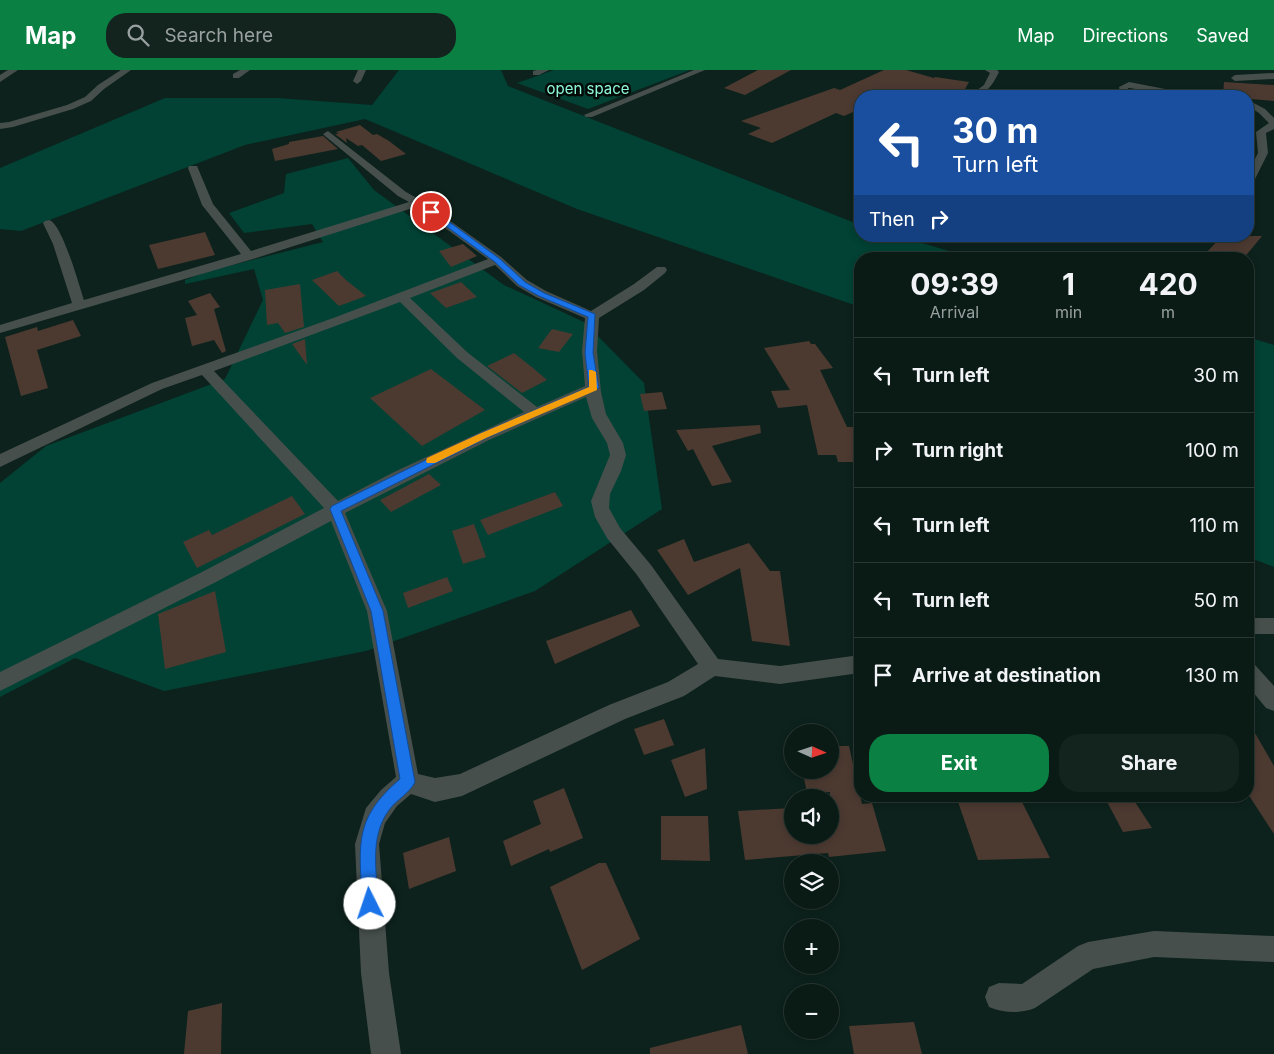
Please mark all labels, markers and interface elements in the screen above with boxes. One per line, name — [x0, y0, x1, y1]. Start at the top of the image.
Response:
search box — [106, 13, 456, 58]
text: Map — [25, 21, 76, 50]
icon: search — [124, 21, 152, 49]
text: Search here — [164, 24, 273, 47]
text: Map — [1017, 25, 1055, 46]
text: Directions — [1083, 25, 1168, 46]
text: Saved — [1196, 25, 1249, 46]
park label: open space — [547, 79, 630, 98]
text: 30 m — [952, 109, 1038, 151]
icon: left — [869, 110, 934, 175]
text: Turn left — [952, 151, 1038, 177]
pin — [410, 191, 452, 233]
icon: arrive — [417, 198, 445, 226]
icon: right — [925, 205, 953, 233]
text: Then — [869, 208, 915, 231]
text: 09:39 — [910, 266, 999, 302]
text: 1 — [1062, 266, 1075, 302]
text: 420 — [1138, 266, 1198, 302]
text: Arrival — [930, 302, 979, 322]
text: min — [1055, 302, 1082, 322]
text: m — [1161, 302, 1175, 322]
icon: left — [869, 361, 897, 389]
text: Turn left — [912, 364, 990, 387]
text: 30 m — [1193, 364, 1239, 387]
icon: right — [869, 436, 897, 464]
text: Turn right — [912, 439, 1003, 462]
text: 100 m — [1185, 439, 1239, 462]
icon: left — [869, 511, 897, 539]
text: Turn left — [912, 514, 990, 537]
text: 110 m — [1190, 514, 1239, 537]
icon: left — [869, 586, 897, 614]
text: Turn left — [912, 589, 990, 612]
text: 50 m — [1193, 589, 1239, 612]
icon: arrive — [869, 661, 897, 689]
text: Arrive at destination — [912, 664, 1101, 687]
text: 130 m — [1186, 664, 1239, 687]
north arrow — [784, 724, 839, 779]
map controls — [784, 724, 839, 1039]
button: Exit — [869, 734, 1049, 792]
button: Share — [1059, 734, 1239, 792]
button: sound — [784, 789, 839, 844]
button: layers — [784, 854, 839, 909]
position arrow — [343, 877, 395, 929]
button: + — [784, 919, 839, 974]
button: − — [784, 984, 839, 1039]

